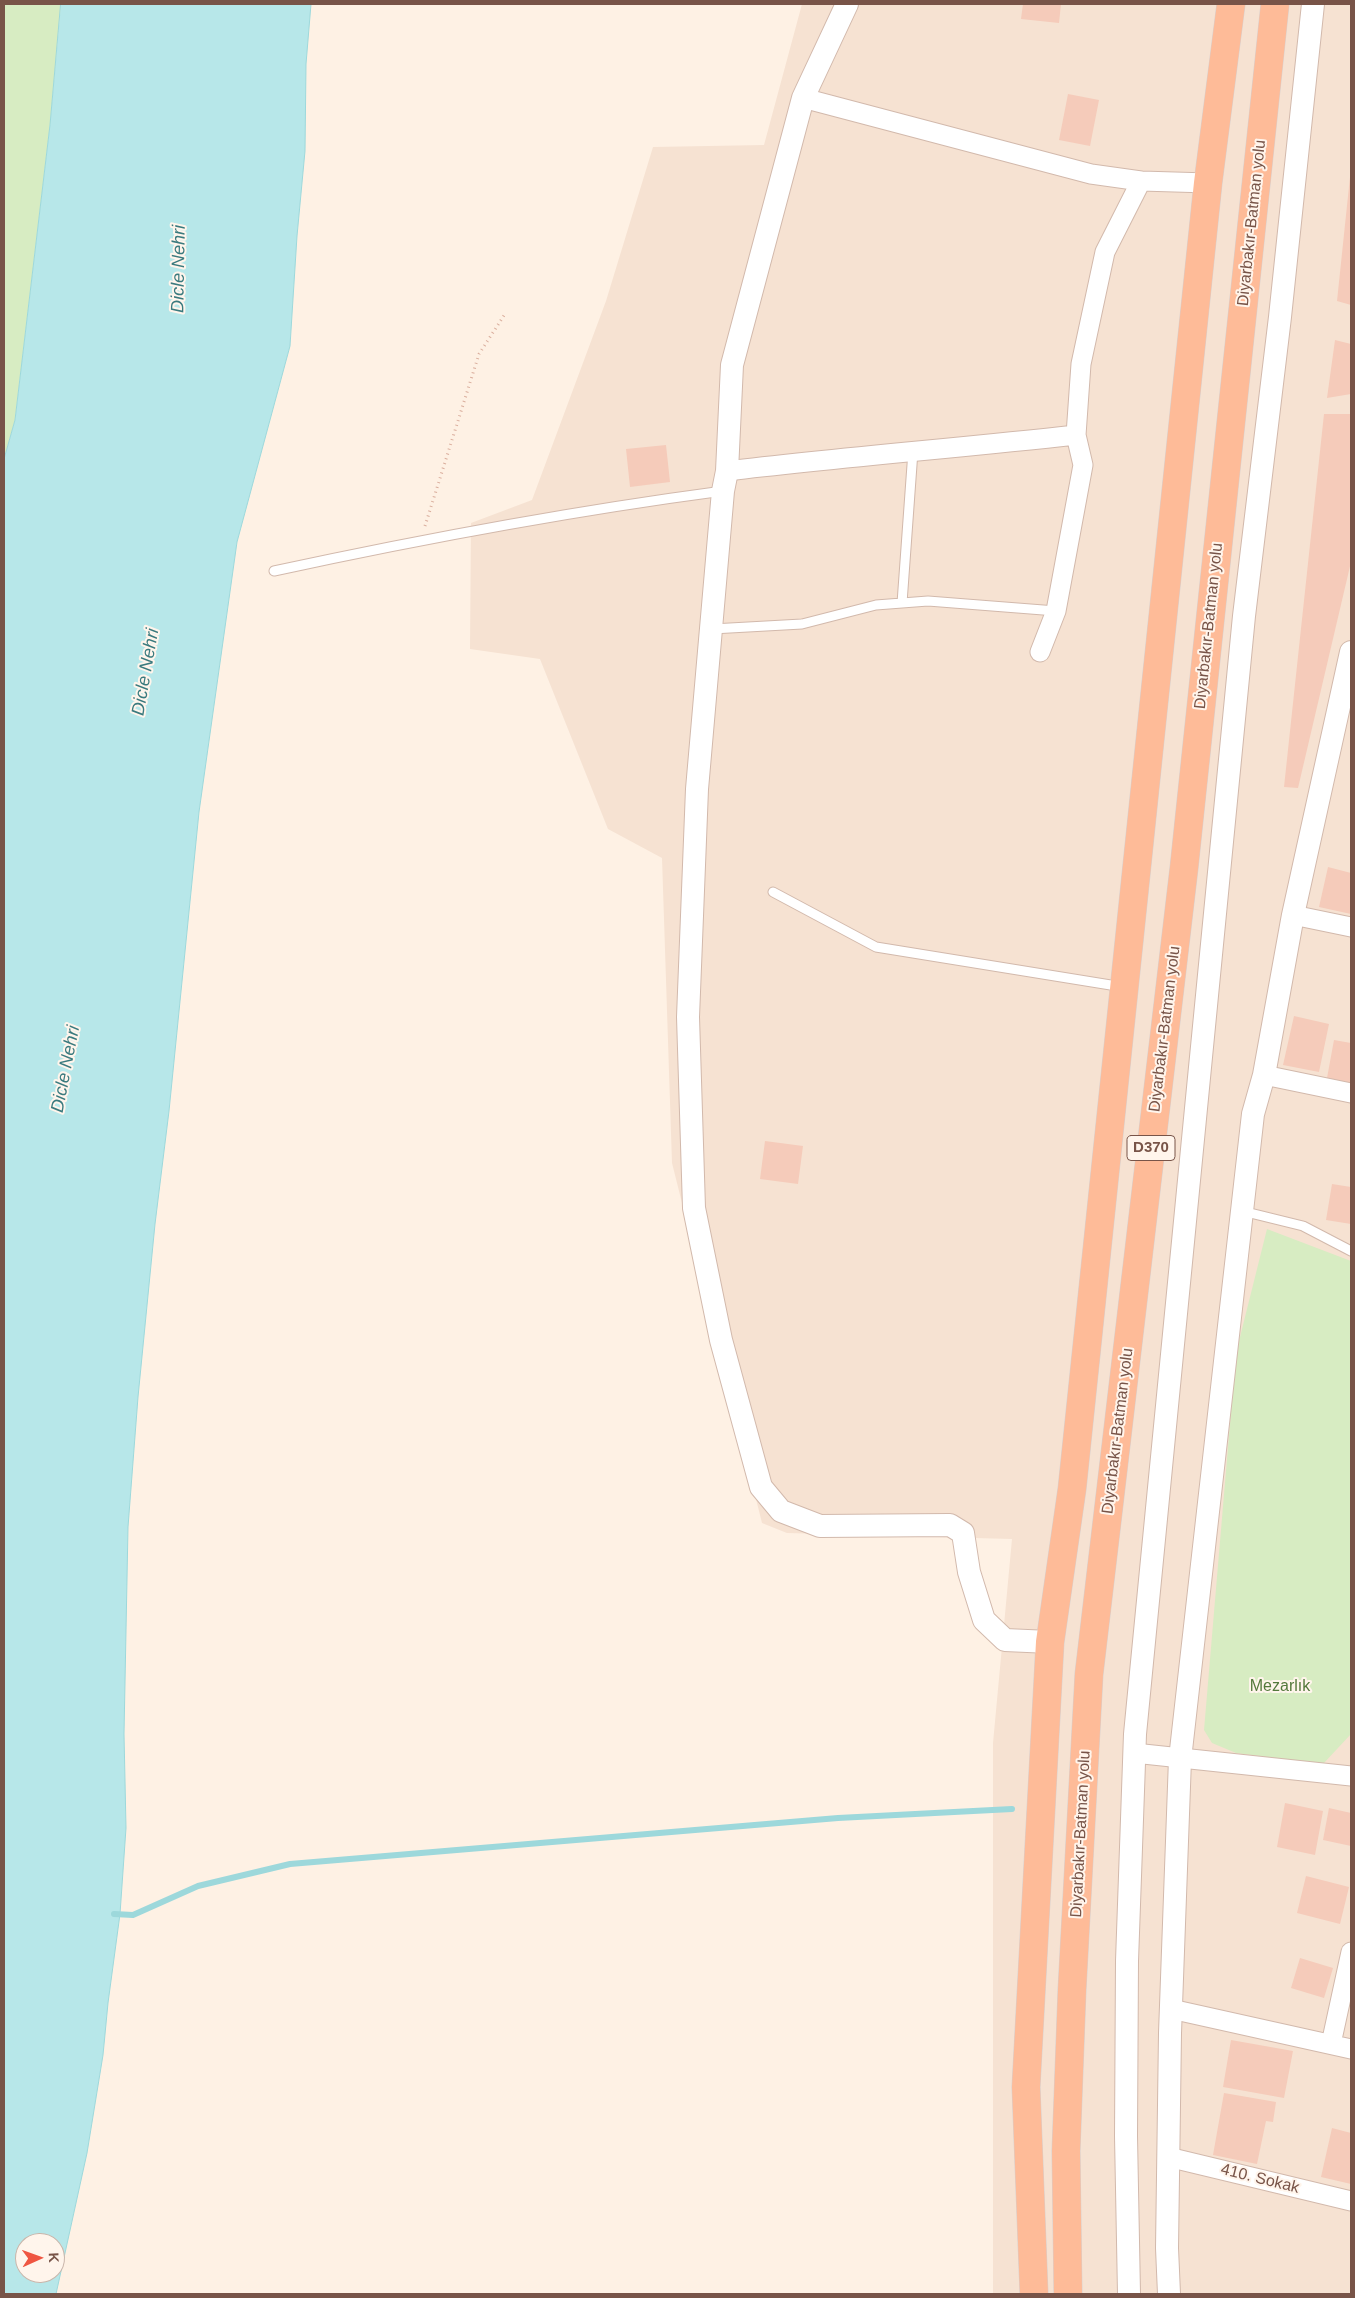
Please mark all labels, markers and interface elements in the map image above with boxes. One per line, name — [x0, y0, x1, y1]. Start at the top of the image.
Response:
street label: Diyarbakır-Batman yolu — [1234, 139, 1270, 307]
water label: Dicle Nehri — [167, 225, 191, 313]
street label: Diyarbakır-Batman yolu — [1191, 542, 1227, 710]
water label: Dicle Nehri — [128, 627, 164, 717]
street label: Diyarbakır-Batman yolu — [1145, 945, 1185, 1113]
water label: Dicle Nehri — [47, 1024, 85, 1114]
road number: D370 — [1127, 1136, 1175, 1160]
street label: Diyarbakır-Batman yolu — [1098, 1347, 1138, 1515]
park label: Mezarlık — [1250, 1677, 1310, 1697]
street label: Diyarbakır-Batman yolu — [1067, 1750, 1095, 1918]
street label: 410. Sokak — [1219, 2160, 1301, 2198]
north arrow — [15, 2233, 65, 2283]
text: K — [46, 2252, 62, 2263]

